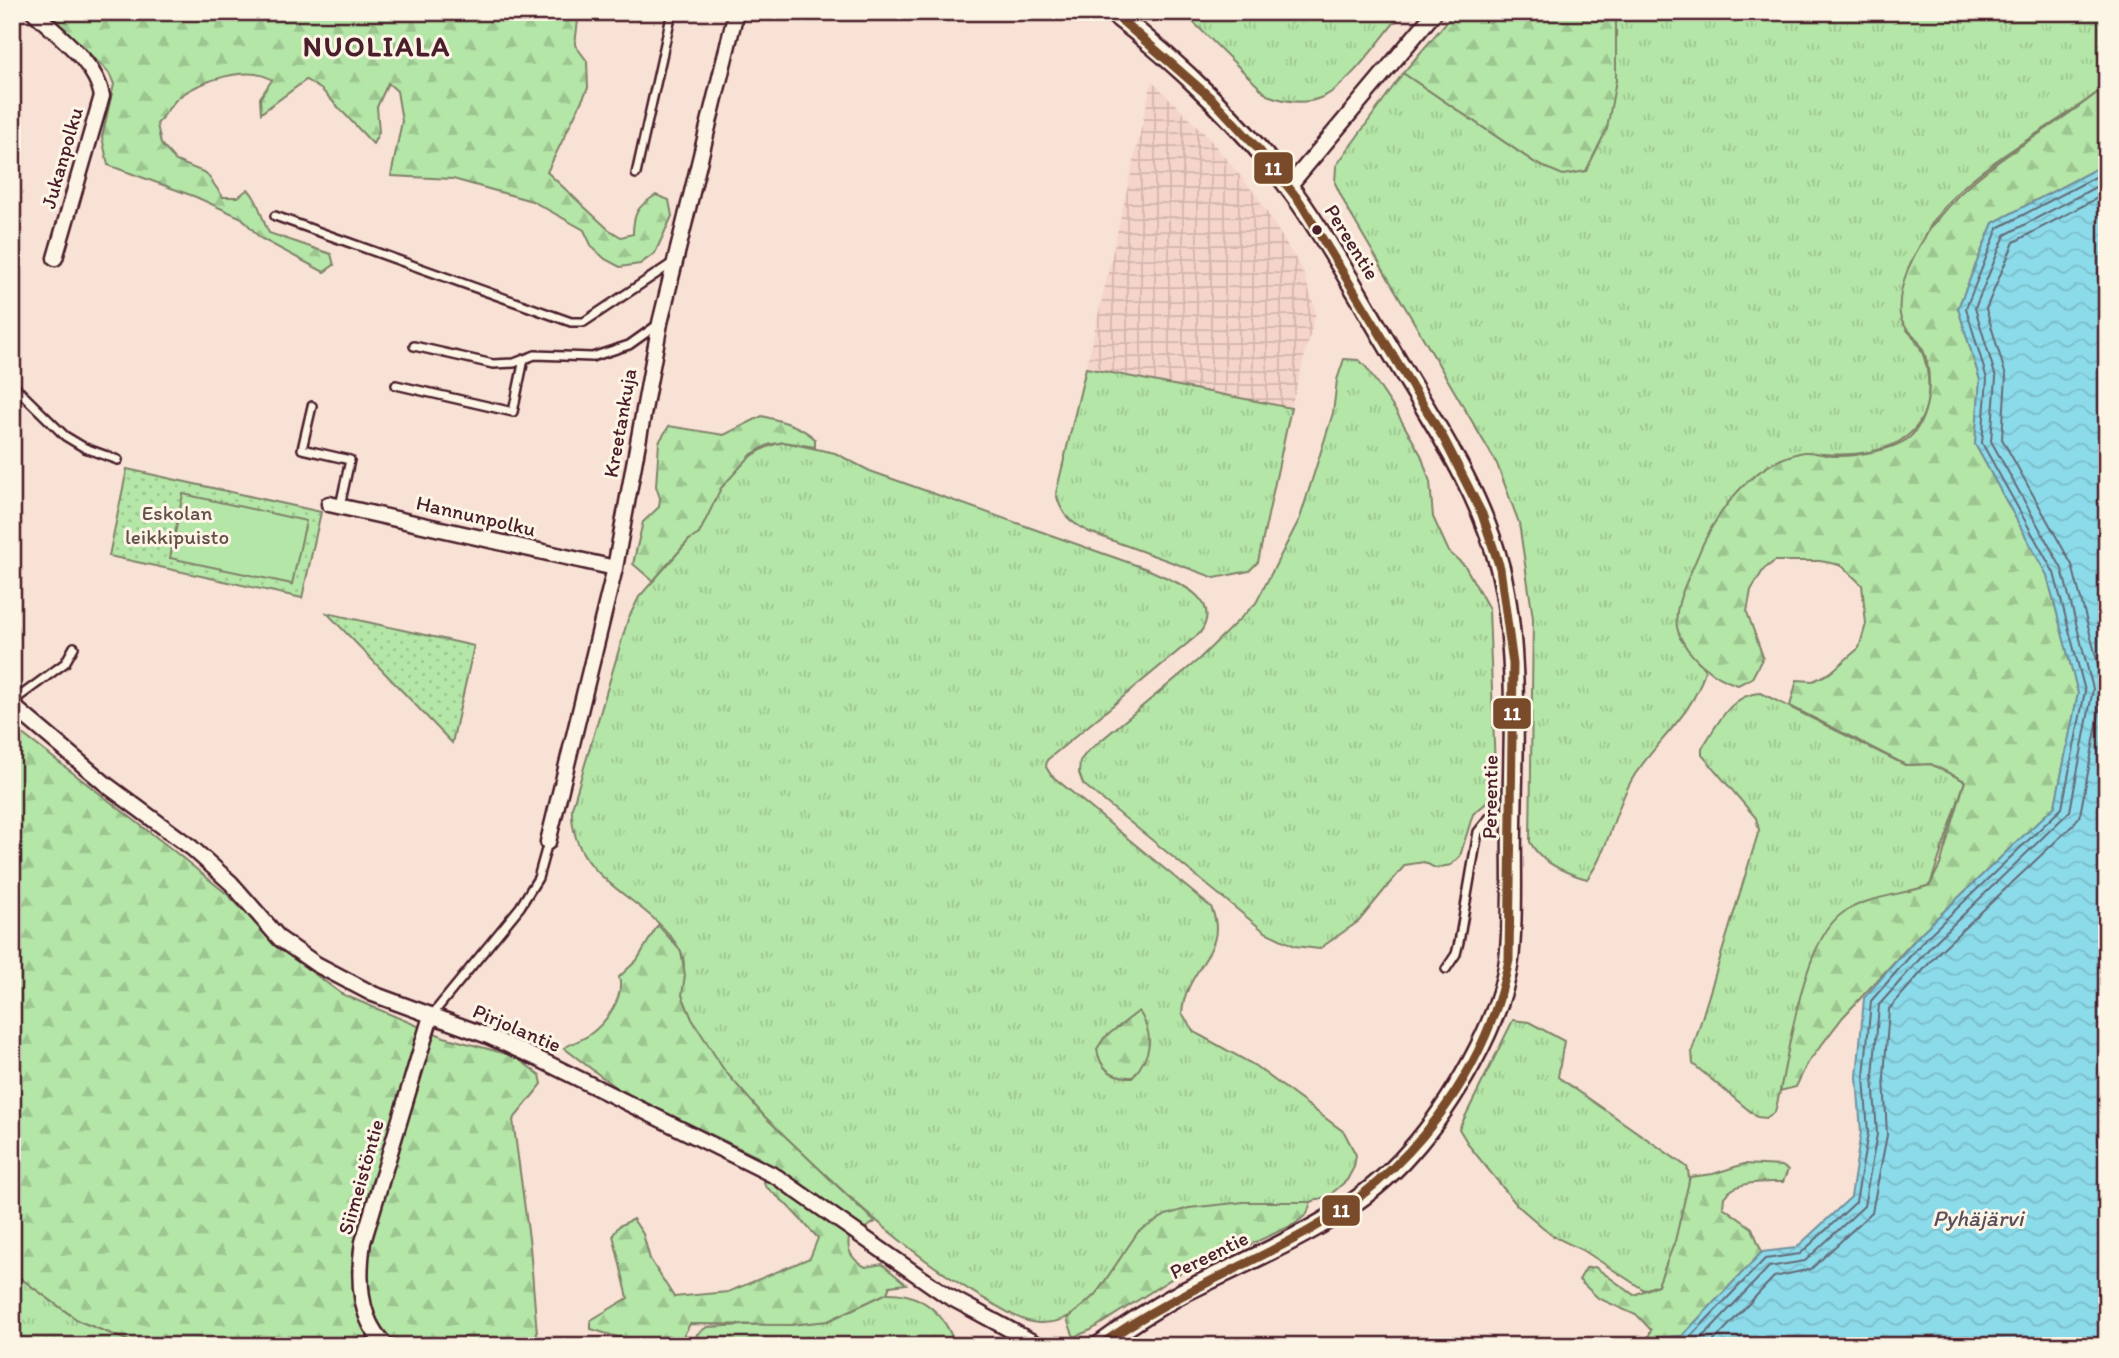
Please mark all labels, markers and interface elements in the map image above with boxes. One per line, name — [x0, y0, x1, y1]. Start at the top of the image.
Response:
district label: NUOLIALA — [303, 29, 451, 63]
street label: Jukanpolku — [35, 104, 88, 211]
line badge: 11 — [1253, 151, 1294, 185]
text: 11 — [1264, 157, 1282, 180]
street label: Pereentie — [1319, 199, 1385, 284]
unlabelled marker — [1310, 223, 1324, 237]
street label: Kreetankuja — [598, 366, 641, 479]
street label: Hannunpolku — [414, 490, 539, 542]
park label: Eskolan leikkipuisto — [125, 500, 229, 549]
line badge: 11 — [1492, 697, 1532, 730]
text: 11 — [1503, 702, 1521, 725]
street label: Pereentie — [1476, 755, 1503, 839]
street label: Pirjolantie — [469, 998, 565, 1057]
street label: Siimeistöntie — [332, 1116, 389, 1237]
line badge: 11 — [1321, 1194, 1361, 1227]
text: 11 — [1332, 1199, 1350, 1222]
water label: Pyhäjärvi — [1933, 1204, 2026, 1232]
street label: Pereentie — [1165, 1225, 1252, 1284]

